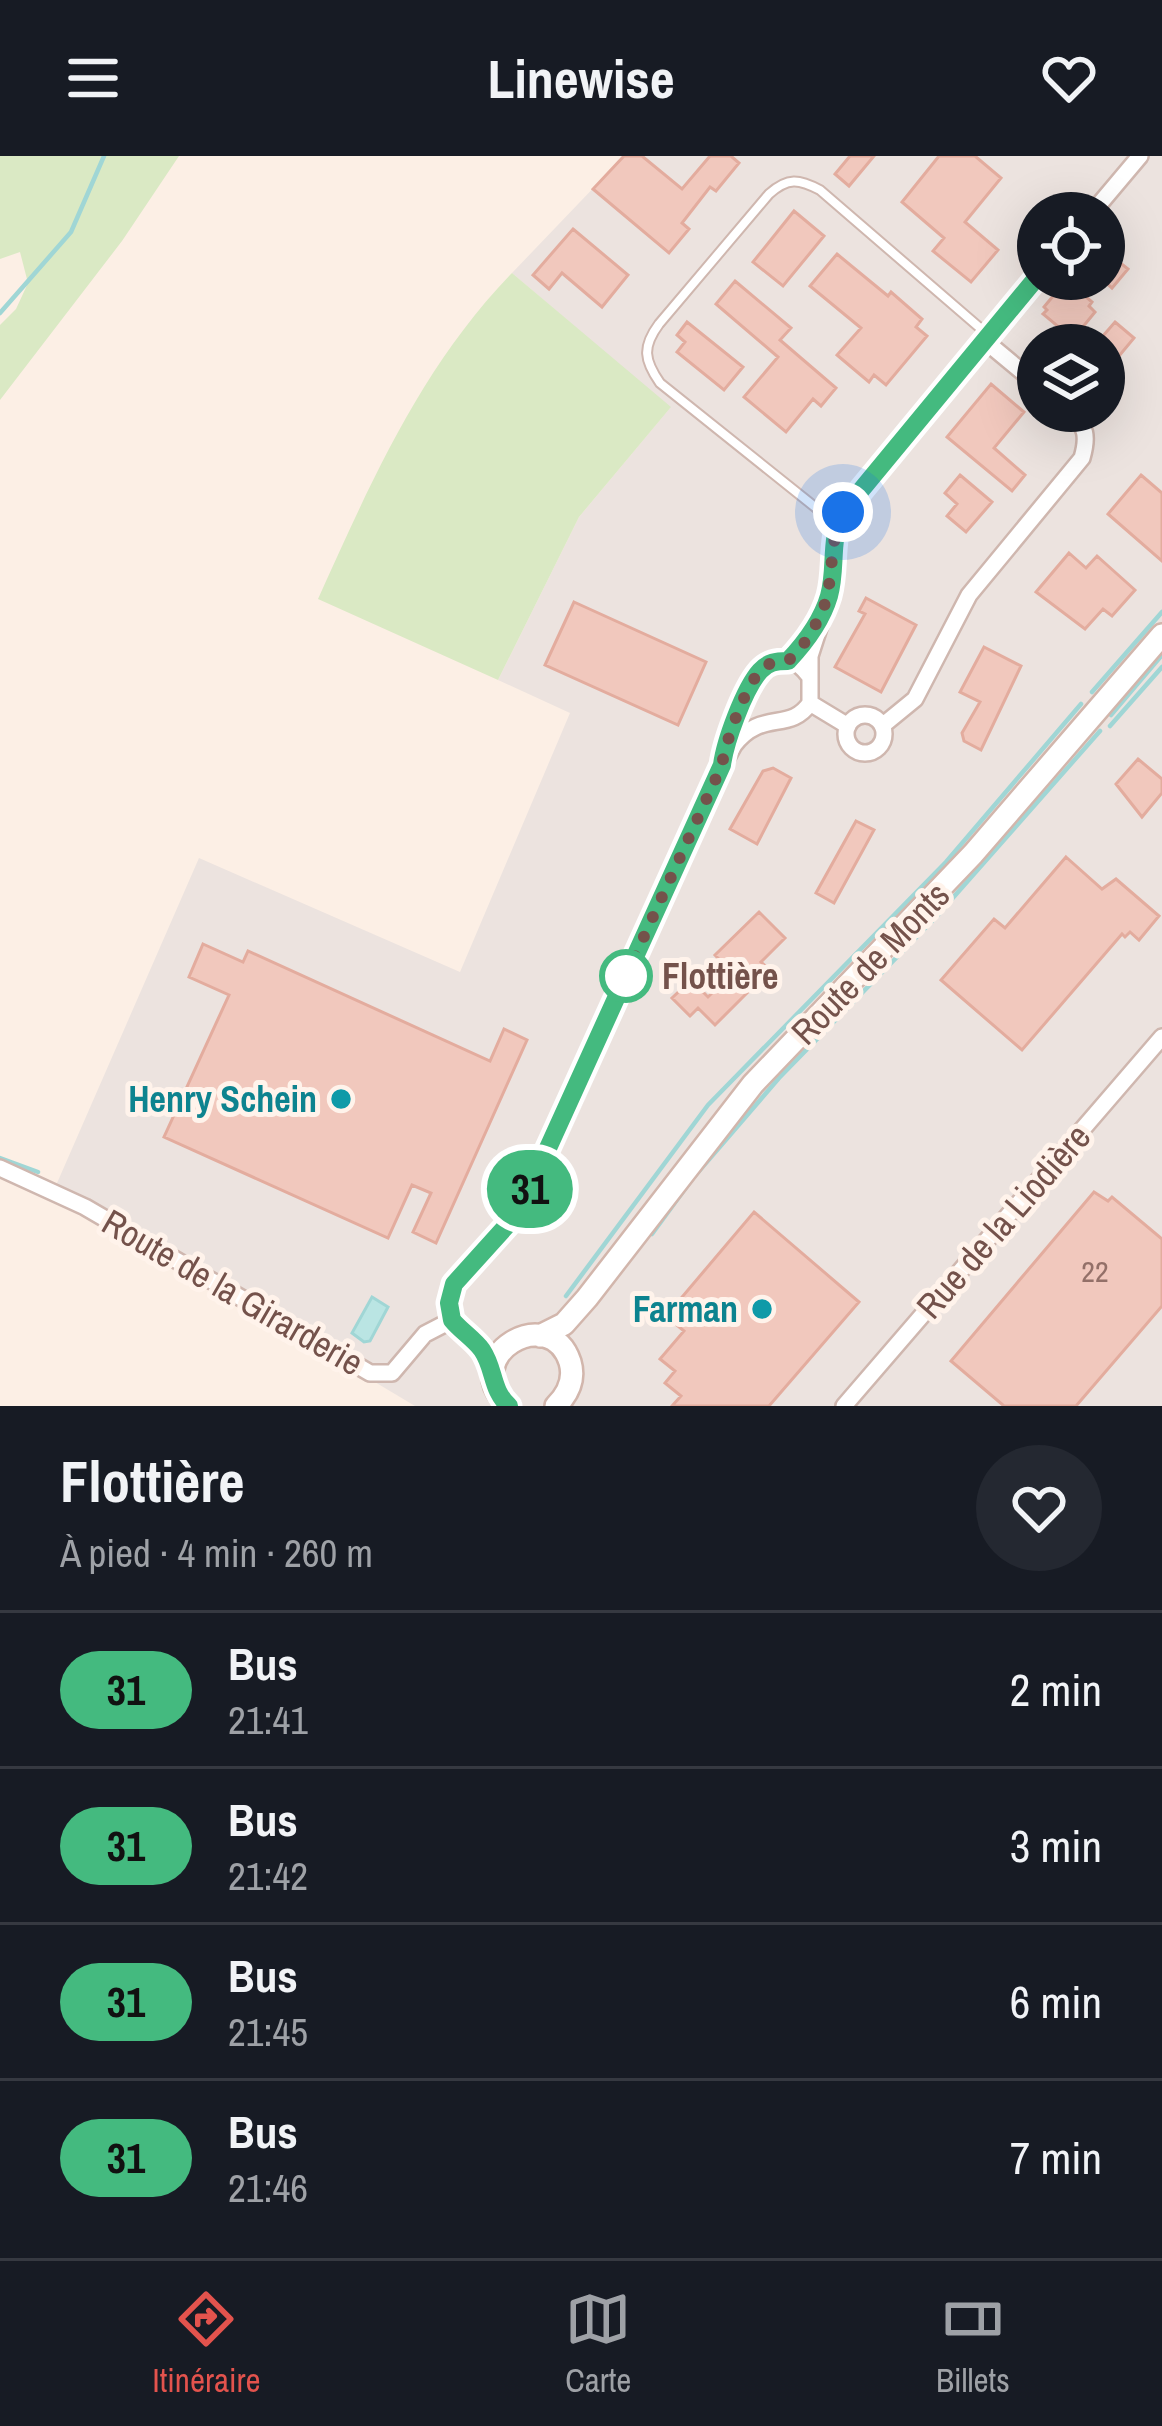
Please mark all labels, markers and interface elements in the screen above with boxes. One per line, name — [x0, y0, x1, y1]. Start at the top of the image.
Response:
text: Linewise — [487, 42, 675, 115]
icon: menu — [60, 45, 126, 111]
icon: heart — [1036, 45, 1102, 111]
map controls — [1017, 192, 1125, 432]
button: locate — [1017, 192, 1125, 300]
button: layers — [1017, 324, 1125, 432]
your location — [813, 482, 873, 542]
street label: Route de Monts — [780, 871, 960, 1055]
marker: Flottière — [601, 951, 651, 1001]
place label: Flottière — [662, 952, 778, 1000]
place label: Henry Schein — [128, 1075, 317, 1123]
marker: Henry Schein — [328, 1086, 354, 1112]
street label: Rue de la Liodière — [905, 1114, 1101, 1328]
line badge: 31 — [476, 1150, 584, 1228]
text: 31 — [511, 1161, 549, 1217]
street label: Route de la Girarderie — [94, 1198, 372, 1386]
house number: 22 — [1081, 1251, 1109, 1291]
place label: Farman — [633, 1285, 738, 1333]
marker: Farman — [749, 1296, 775, 1322]
text: Flottière — [60, 1443, 244, 1520]
button: heart — [976, 1445, 1102, 1571]
text: À pied · 4 min · 260 m — [60, 1527, 373, 1579]
text: Bus — [228, 1633, 298, 1694]
text: 2 min — [1010, 1659, 1102, 1720]
text: 31 — [107, 1662, 145, 1718]
text: 21:41 — [228, 1694, 308, 1746]
text: Bus — [228, 1789, 298, 1850]
text: 3 min — [1010, 1815, 1102, 1876]
text: 31 — [107, 1818, 145, 1874]
text: 21:42 — [228, 1850, 308, 1902]
text: Bus — [228, 1945, 298, 2006]
text: 6 min — [1010, 1971, 1102, 2032]
text: 31 — [107, 1974, 145, 2030]
text: 21:45 — [228, 2006, 308, 2058]
text: Bus — [228, 2101, 298, 2162]
text: 7 min — [1010, 2127, 1102, 2188]
text: 31 — [107, 2130, 145, 2186]
text: 21:46 — [228, 2162, 308, 2214]
tab: Itinéraire — [152, 2286, 261, 2402]
tab: Carte — [565, 2286, 631, 2402]
tab: Billets — [936, 2286, 1010, 2402]

